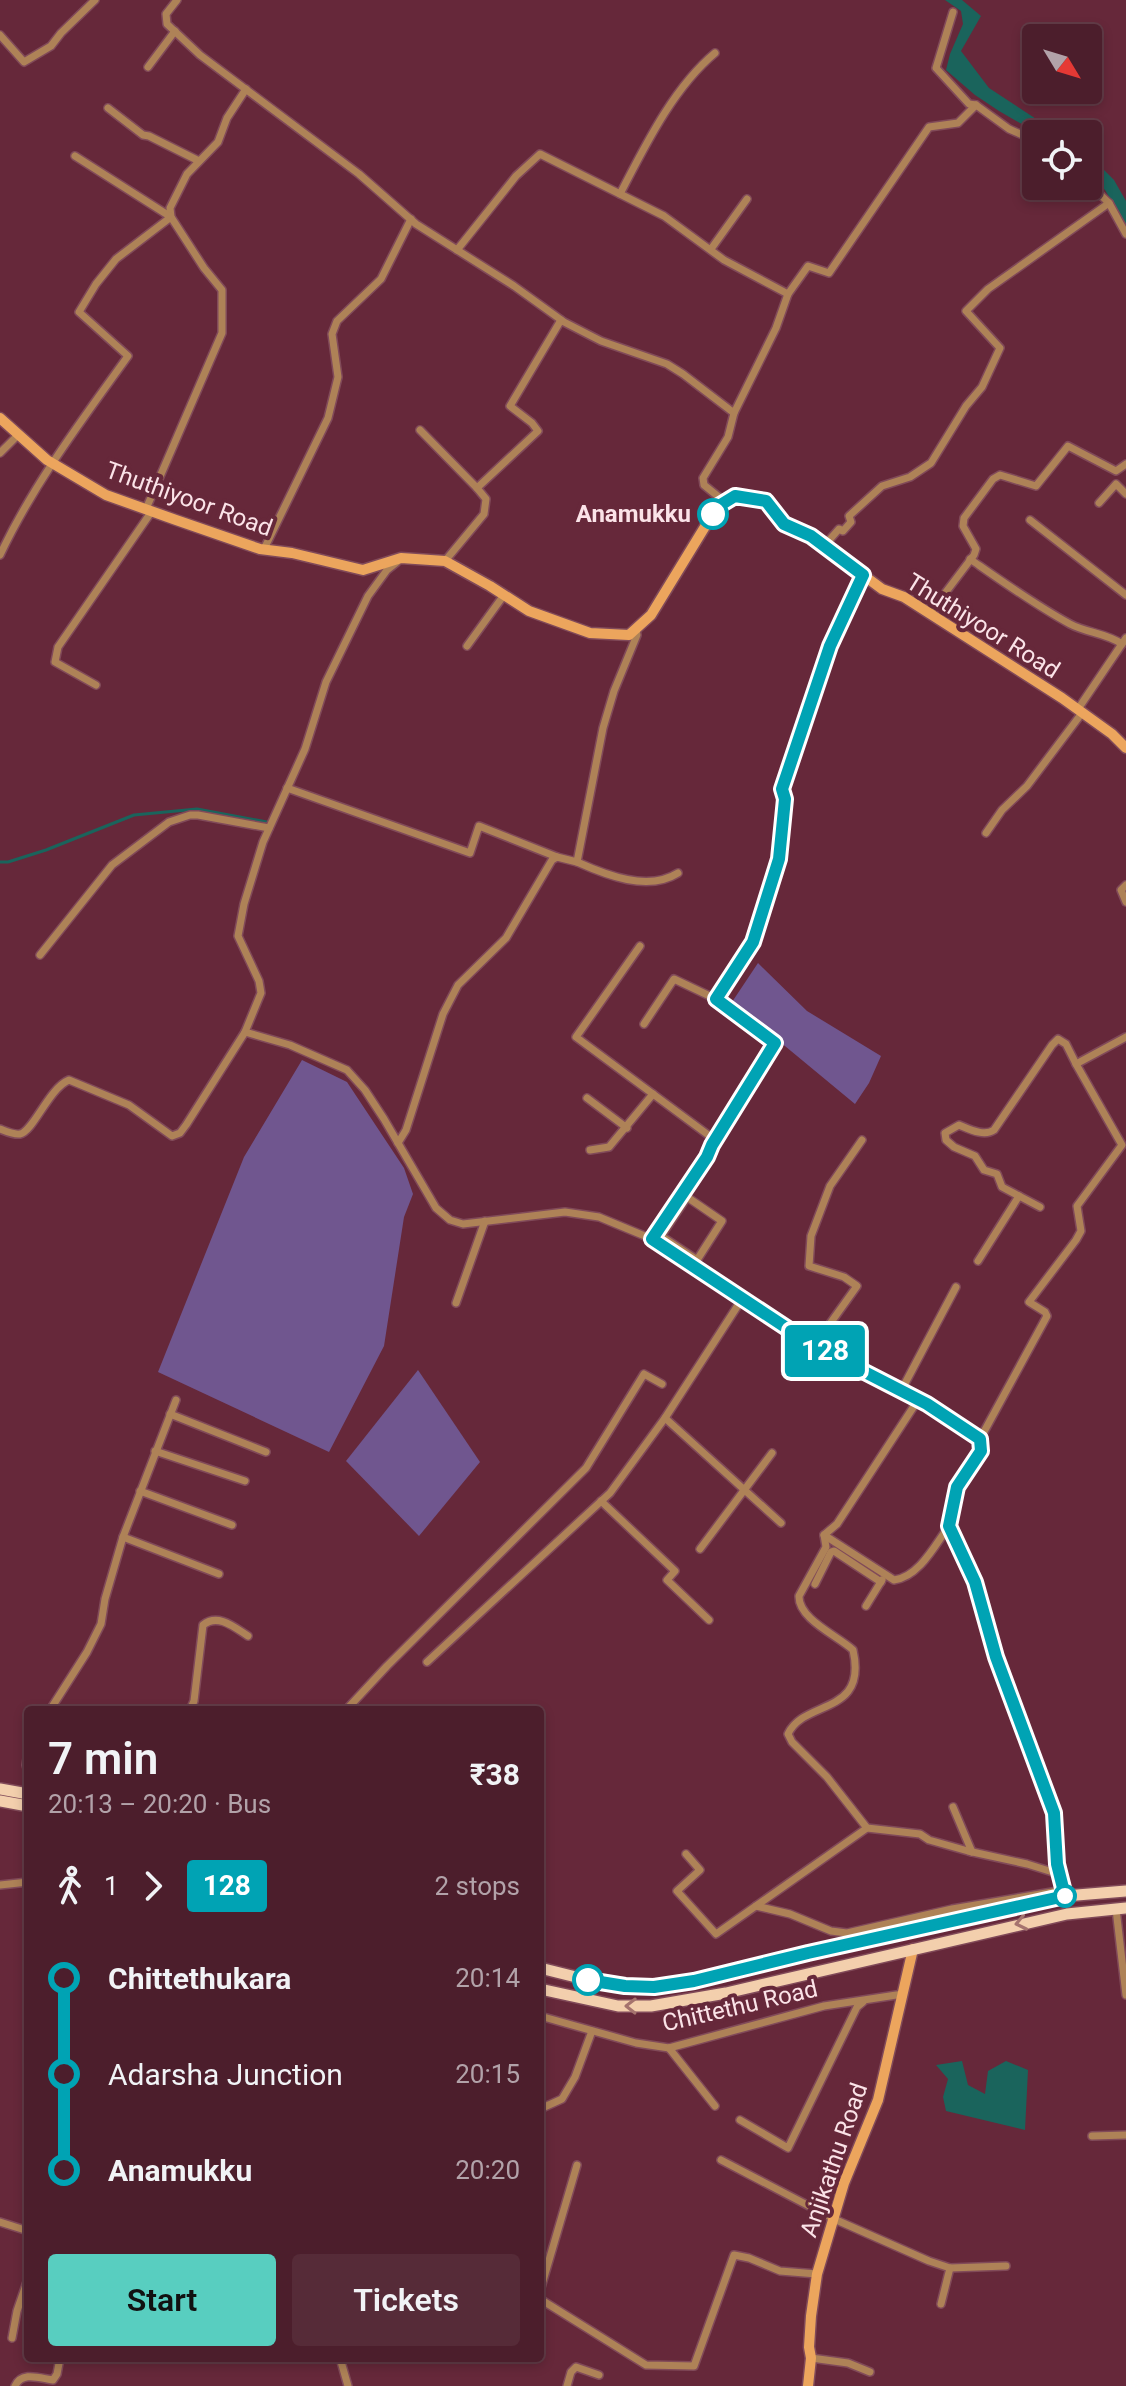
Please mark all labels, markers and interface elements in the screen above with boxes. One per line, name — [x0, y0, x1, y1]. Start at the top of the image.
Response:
north arrow — [1022, 24, 1102, 104]
map controls — [1022, 24, 1102, 200]
button: locate — [1022, 120, 1102, 200]
street label: Thuthiyoor Road — [102, 456, 276, 542]
marker: Anamukku — [698, 499, 728, 529]
place label: Anamukku — [576, 500, 691, 528]
street label: Thuthiyoor Road — [901, 568, 1065, 684]
line badge: 128 — [779, 1325, 871, 1377]
text: 128 — [801, 1334, 849, 1367]
text: 7 min — [48, 1733, 158, 1785]
text: ₹38 — [470, 1757, 520, 1792]
text: 20:13 – 20:20 · Bus — [48, 1789, 271, 1819]
icon: walk — [48, 1864, 92, 1908]
icon: forward — [131, 1864, 175, 1908]
text: 128 — [203, 1869, 251, 1902]
text: 1 — [104, 1871, 119, 1901]
text: 2 stops — [434, 1871, 520, 1901]
unlabelled marker — [1054, 1885, 1076, 1907]
one-way arrow — [1015, 1914, 1028, 1931]
text: Chittethukara — [108, 1961, 291, 1996]
text: 20:14 — [455, 1963, 520, 1993]
unlabelled marker — [573, 1965, 603, 1995]
street label: Chittethu Road — [660, 1975, 820, 2037]
one-way arrow — [624, 1997, 637, 2015]
text: Adarsha Junction — [108, 2057, 343, 2092]
text: 20:15 — [455, 2059, 520, 2089]
street label: Anjikathu Road — [795, 2079, 873, 2241]
text: Anamukku — [108, 2153, 252, 2188]
text: 20:20 — [455, 2155, 520, 2185]
button: Start — [48, 2254, 276, 2346]
button: Tickets — [292, 2254, 520, 2346]

